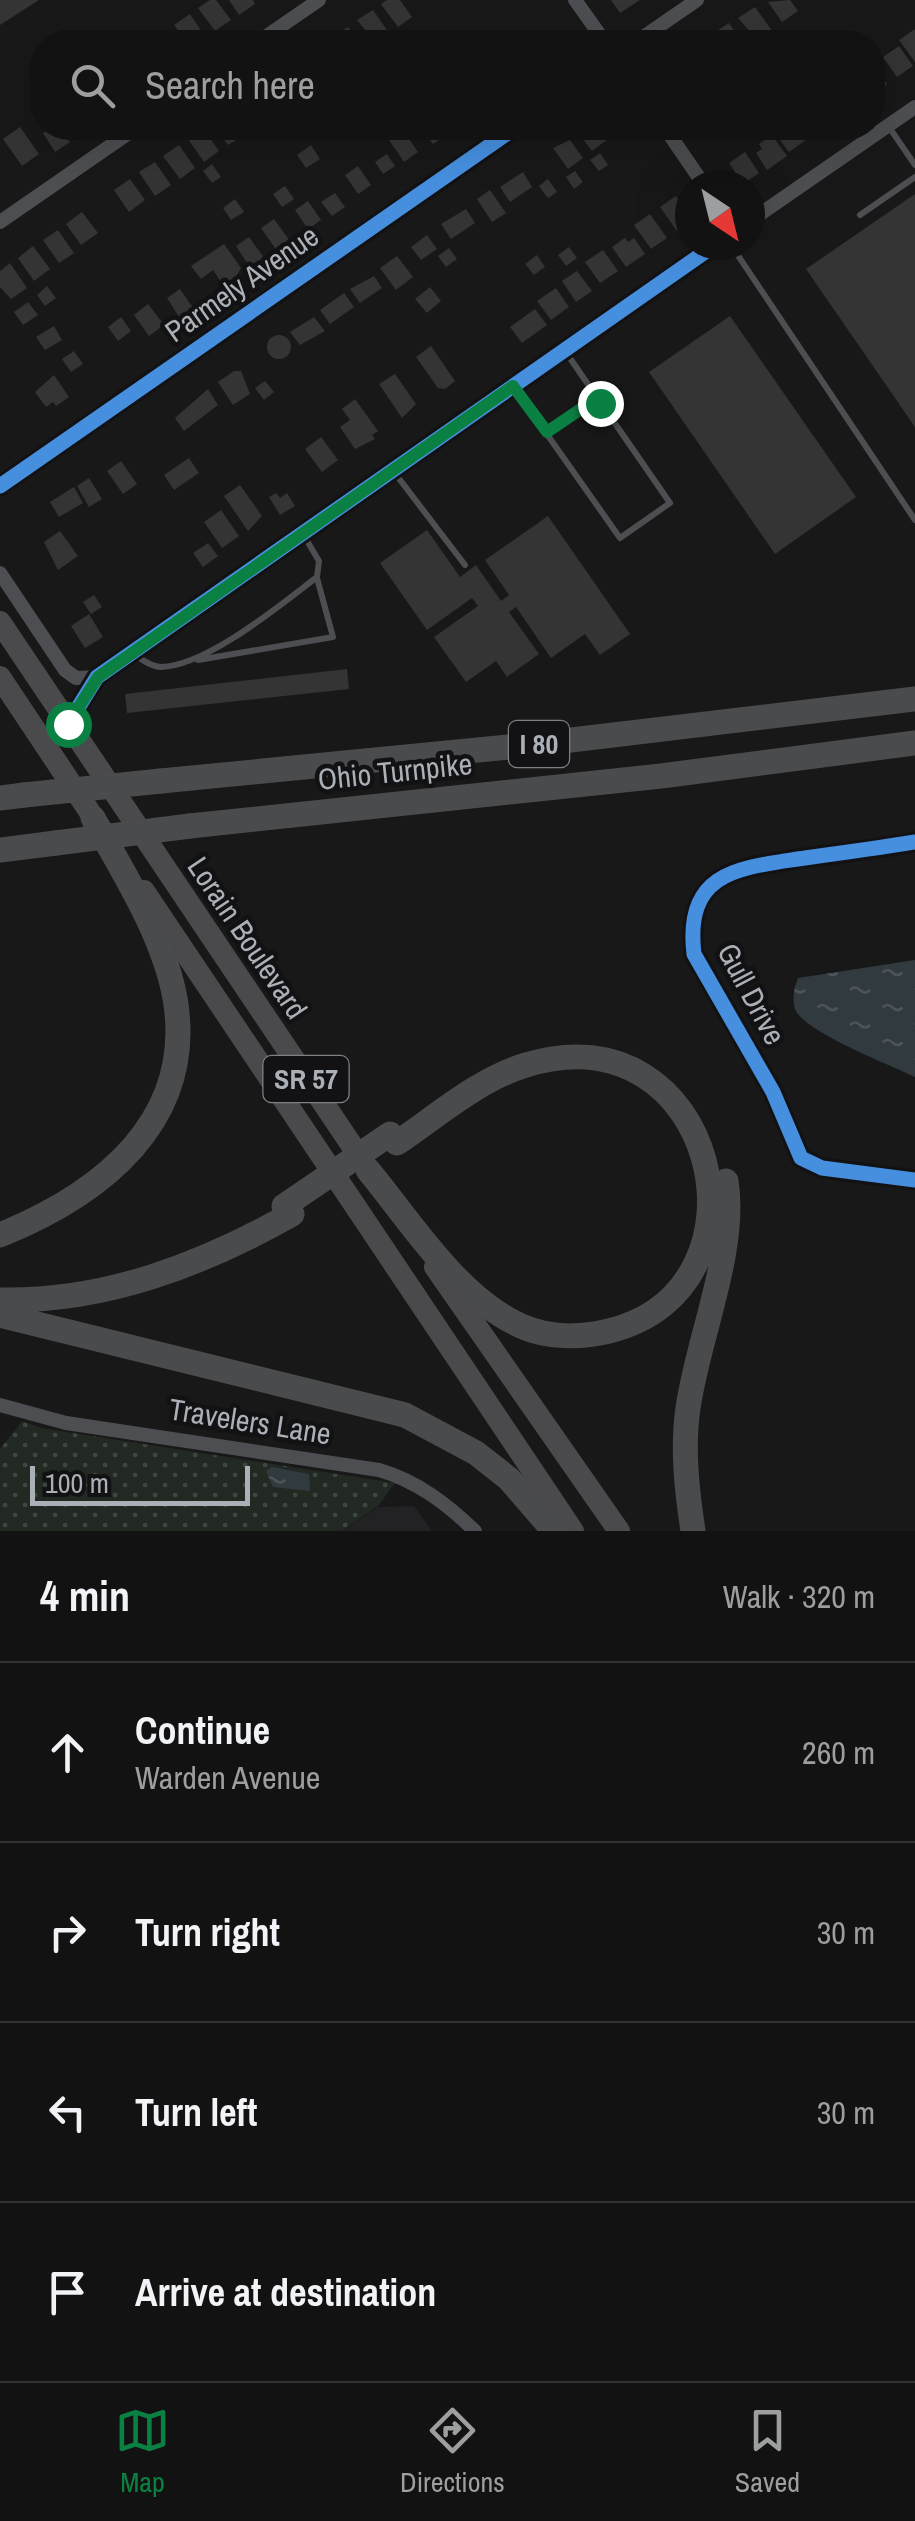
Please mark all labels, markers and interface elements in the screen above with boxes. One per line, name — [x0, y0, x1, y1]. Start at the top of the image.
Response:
search box — [30, 30, 885, 140]
icon: search — [65, 58, 120, 113]
text: Search here — [145, 60, 315, 111]
north arrow — [675, 170, 765, 260]
street label: Parmely Avenue — [157, 216, 326, 351]
route end — [578, 381, 624, 427]
route start — [46, 702, 92, 748]
road number: I 80 — [509, 721, 569, 767]
street label: Ohio Turnpike — [316, 743, 474, 799]
street label: Lorain Boulevard — [179, 849, 317, 1026]
street label: Gull Drive — [709, 936, 795, 1051]
road number: SR 57 — [264, 1056, 348, 1102]
street label: Travelers Lane — [166, 1388, 334, 1454]
scale bar — [30, 1461, 250, 1506]
text: 100 m — [45, 1464, 109, 1502]
text: 4 min — [40, 1568, 130, 1624]
text: Walk · 320 m — [723, 1575, 875, 1618]
text: Continue — [135, 1705, 270, 1756]
icon: ahead — [40, 1725, 95, 1780]
text: 260 m — [802, 1731, 875, 1774]
text: Warden Avenue — [135, 1756, 320, 1799]
icon: right — [40, 1905, 95, 1960]
text: Turn right — [135, 1907, 280, 1958]
text: 30 m — [817, 1911, 875, 1954]
icon: left — [40, 2085, 95, 2140]
text: Turn left — [135, 2087, 257, 2138]
text: 30 m — [817, 2091, 875, 2134]
icon: arrive — [40, 2265, 95, 2320]
text: Arrive at destination — [135, 2267, 436, 2318]
tab: Map — [115, 2403, 170, 2501]
tab: Directions — [400, 2403, 505, 2501]
tab: Saved — [735, 2403, 800, 2501]

